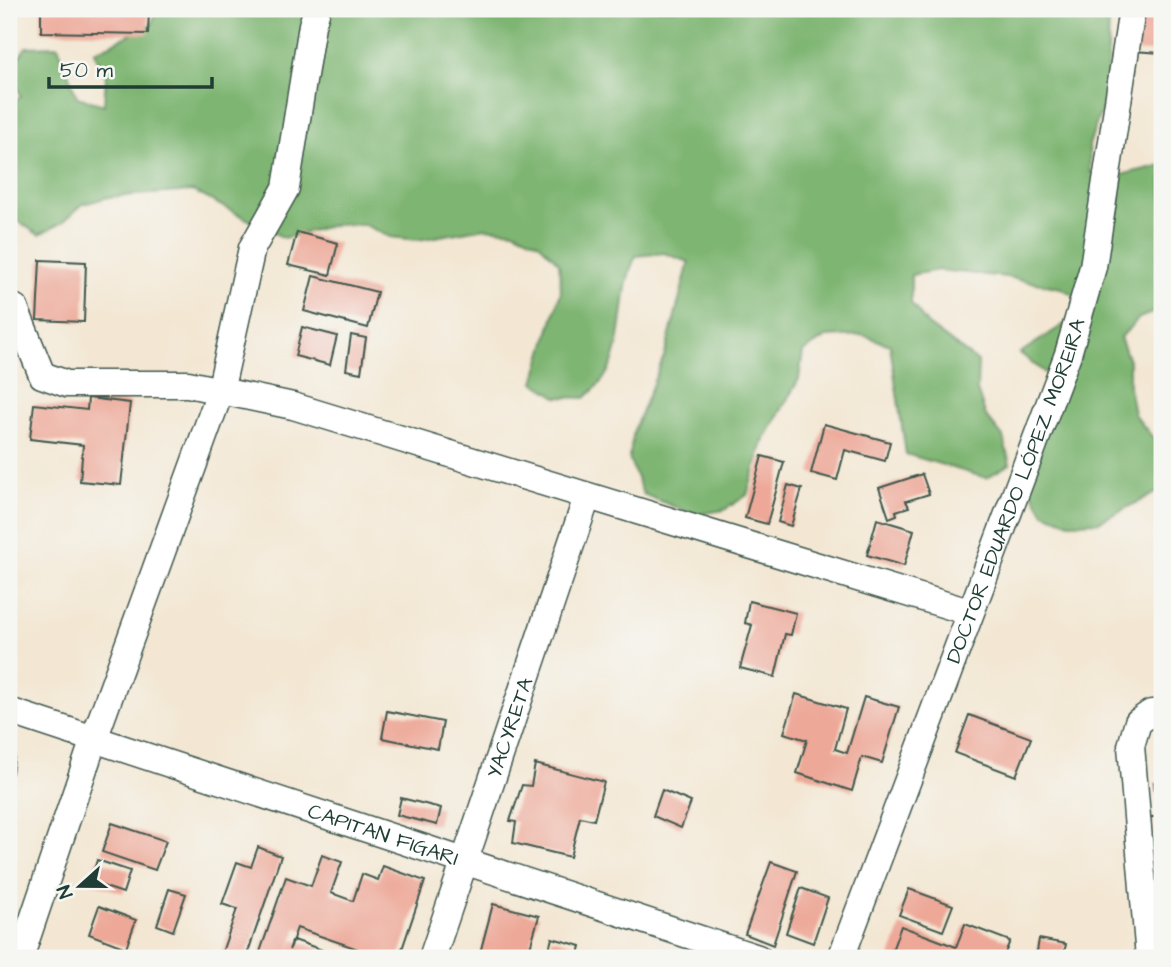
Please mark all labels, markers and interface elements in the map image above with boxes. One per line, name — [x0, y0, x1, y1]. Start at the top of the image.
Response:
scale bar — [49, 46, 212, 90]
text: 50 m — [60, 56, 114, 85]
street label: DOCTOR EDUARDO LÓPEZ MOREIRA — [939, 315, 1093, 667]
street label: YACYRETA — [479, 673, 541, 782]
street label: CAPITAN FIGARI — [304, 797, 462, 873]
north arrow — [46, 852, 116, 922]
text: N — [51, 881, 80, 902]

